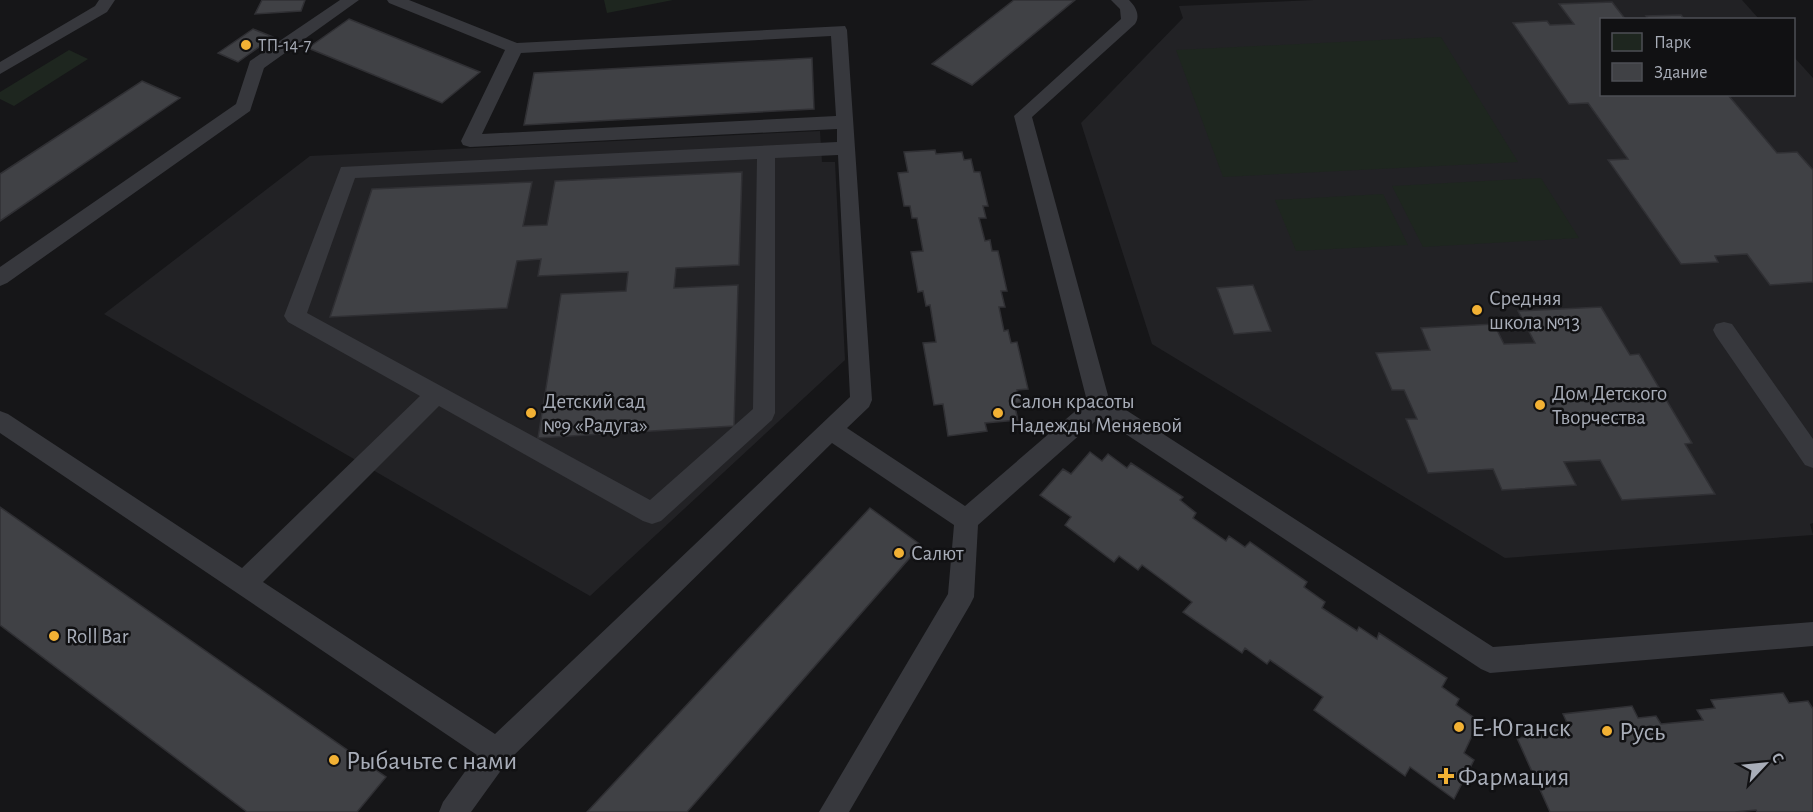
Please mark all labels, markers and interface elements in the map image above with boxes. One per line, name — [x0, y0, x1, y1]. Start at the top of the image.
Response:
legend — [1600, 18, 1795, 96]
text: Парк — [1654, 34, 1692, 52]
place label: ТП-14-7 — [258, 37, 311, 55]
marker: ТП-14-7 — [239, 38, 253, 52]
text: Здание — [1654, 64, 1708, 82]
place label: Средняя школа №13 — [1489, 288, 1580, 333]
marker: Средняя школа №13 — [1470, 303, 1484, 317]
place label: Дом Детского Творчества — [1552, 383, 1667, 428]
place label: Детский сад №9 «Радуга» — [543, 391, 648, 436]
place label: Салон красоты Надежды Меняевой — [1010, 391, 1182, 436]
marker: Дом Детского Творчества — [1533, 398, 1547, 412]
marker: Детский сад №9 «Радуга» — [524, 406, 538, 420]
marker: Салон красоты Надежды Меняевой — [991, 406, 1005, 420]
place label: Салют — [911, 543, 964, 564]
marker: Салют — [892, 546, 906, 560]
place label: Roll Bar — [66, 626, 129, 647]
marker: Roll Bar — [47, 629, 61, 643]
place label: Е-Юганск — [1471, 715, 1571, 741]
place label: Русь — [1619, 719, 1665, 745]
marker: Е-Юганск — [1452, 720, 1466, 734]
marker: Русь — [1600, 724, 1614, 738]
north arrow — [1735, 734, 1795, 794]
place label: Рыбачьте с нами — [346, 748, 517, 774]
text: С — [1768, 750, 1787, 765]
marker: Рыбачьте с нами — [327, 753, 341, 767]
place label: Фармация — [1458, 764, 1569, 790]
marker: Фармация — [1439, 769, 1453, 783]

